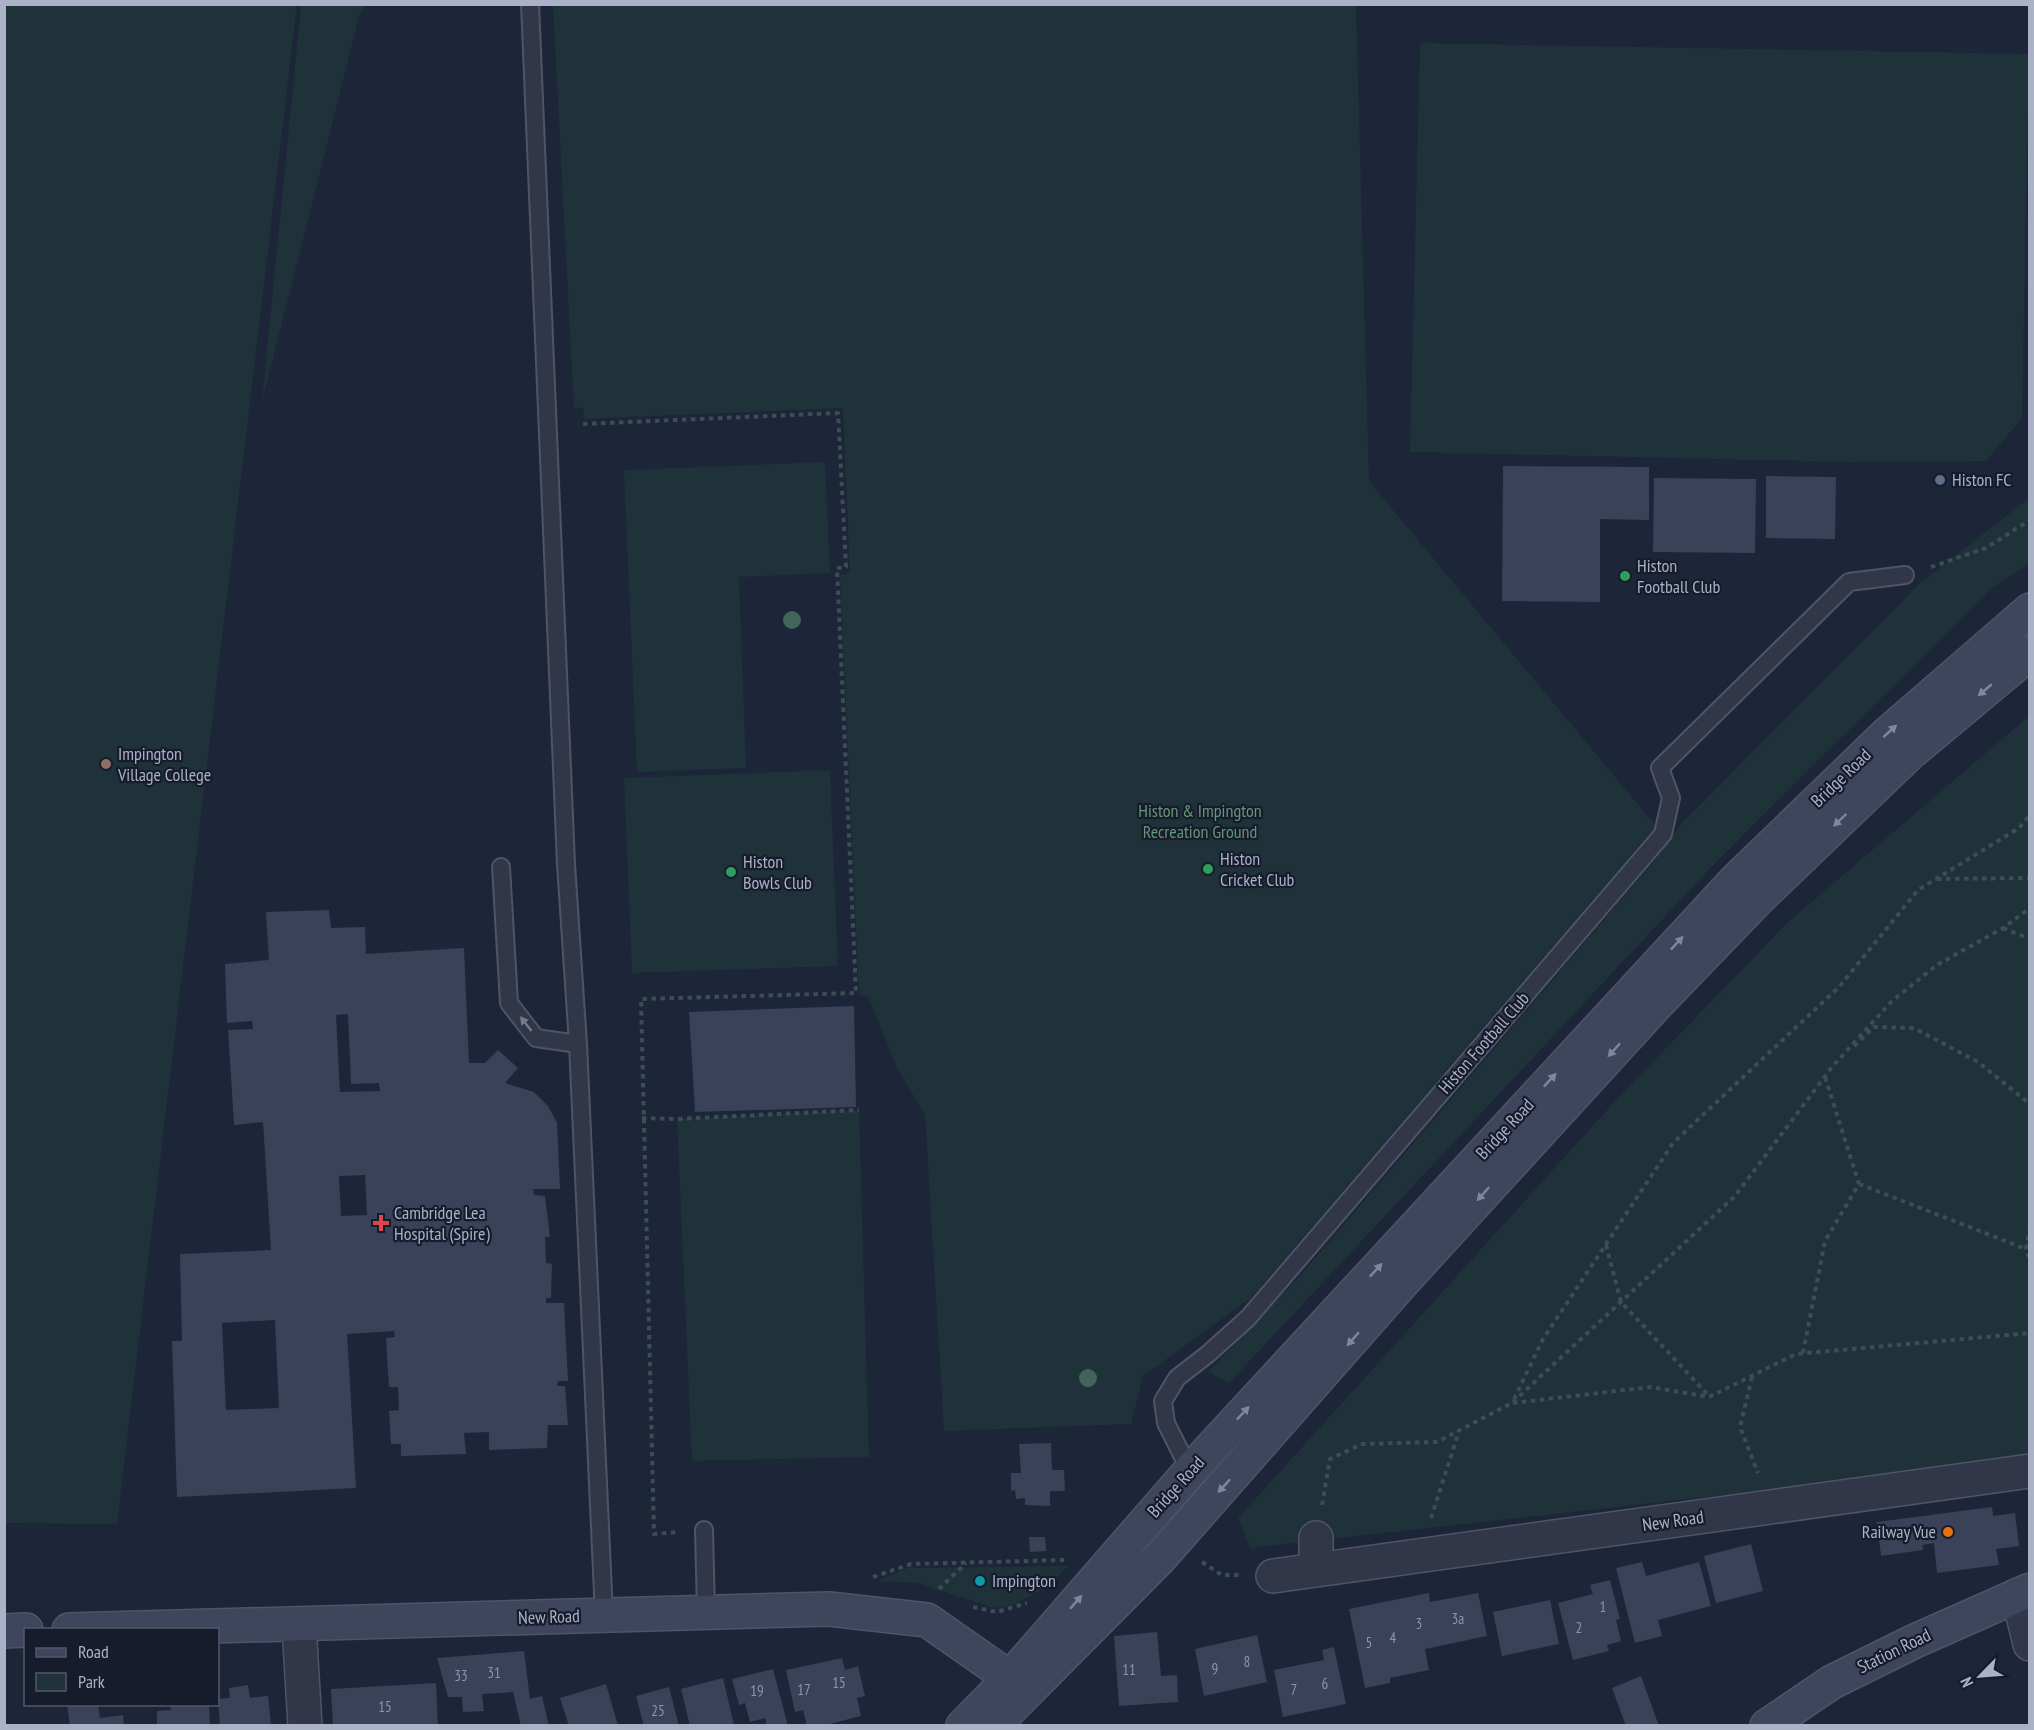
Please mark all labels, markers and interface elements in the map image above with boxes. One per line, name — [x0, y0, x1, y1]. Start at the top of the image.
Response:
place label: Histon FC — [1952, 468, 2012, 491]
marker: Histon FC — [1933, 473, 1947, 487]
place label: Histon Football Club — [1637, 554, 1720, 598]
marker: Histon Football Club — [1618, 569, 1632, 583]
one-way arrow — [1978, 683, 1993, 696]
one-way arrow — [1882, 725, 1897, 738]
place label: Impington Village College — [117, 742, 211, 786]
street label: Bridge Road — [1806, 743, 1876, 812]
marker: Impington Village College — [99, 757, 113, 771]
park label: Histon & Impington Recreation Ground — [1138, 799, 1262, 843]
one-way arrow — [1833, 813, 1847, 827]
place label: Histon Cricket Club — [1220, 847, 1295, 891]
place label: Histon Bowls Club — [743, 850, 812, 894]
marker: Histon Cricket Club — [1201, 862, 1215, 876]
marker: Histon Bowls Club — [724, 865, 738, 879]
one-way arrow — [1670, 936, 1684, 950]
street label: Histon Football Club — [1433, 987, 1534, 1098]
one-way arrow — [520, 1017, 532, 1032]
one-way arrow — [1608, 1043, 1622, 1057]
one-way arrow — [1543, 1073, 1556, 1088]
street label: Bridge Road — [1471, 1093, 1539, 1164]
one-way arrow — [1477, 1186, 1490, 1201]
place label: Cambridge Lea Hospital (Spire) — [394, 1201, 490, 1245]
marker: Cambridge Lea Hospital (Spire) — [372, 1214, 390, 1232]
one-way arrow — [1368, 1263, 1382, 1277]
one-way arrow — [1346, 1331, 1359, 1347]
one-way arrow — [1236, 1406, 1249, 1421]
street label: Bridge Road — [1142, 1451, 1209, 1522]
one-way arrow — [1217, 1478, 1231, 1493]
street label: New Road — [1641, 1505, 1705, 1536]
place label: Railway Vue — [1862, 1520, 1936, 1543]
marker: Railway Vue — [1941, 1525, 1955, 1539]
place label: Impington — [992, 1569, 1056, 1592]
marker: Impington — [973, 1574, 987, 1588]
one-way arrow — [1069, 1595, 1082, 1610]
house number: 1 — [1600, 1597, 1606, 1616]
street label: New Road — [518, 1604, 580, 1629]
house number: 3a — [1452, 1609, 1464, 1628]
house number: 3 — [1416, 1614, 1422, 1633]
house number: 2 — [1576, 1618, 1582, 1637]
street label: Station Road — [1853, 1623, 1934, 1678]
legend — [24, 1628, 219, 1706]
house number: 4 — [1390, 1628, 1397, 1647]
house number: 5 — [1366, 1633, 1372, 1652]
text: Road — [78, 1640, 109, 1663]
north arrow — [1950, 1646, 2010, 1706]
house number: 8 — [1244, 1652, 1250, 1671]
house number: 9 — [1212, 1659, 1218, 1678]
house number: 11 — [1122, 1660, 1136, 1679]
house number: 31 — [487, 1663, 501, 1682]
house number: 33 — [454, 1666, 468, 1685]
text: Park — [78, 1670, 105, 1693]
house number: 15 — [832, 1673, 846, 1692]
house number: 6 — [1322, 1674, 1329, 1693]
text: N — [1956, 1674, 1977, 1690]
house number: 17 — [797, 1680, 811, 1699]
house number: 7 — [1291, 1680, 1297, 1699]
house number: 19 — [750, 1681, 764, 1700]
house number: 15 — [378, 1697, 392, 1716]
house number: 25 — [651, 1701, 665, 1720]

